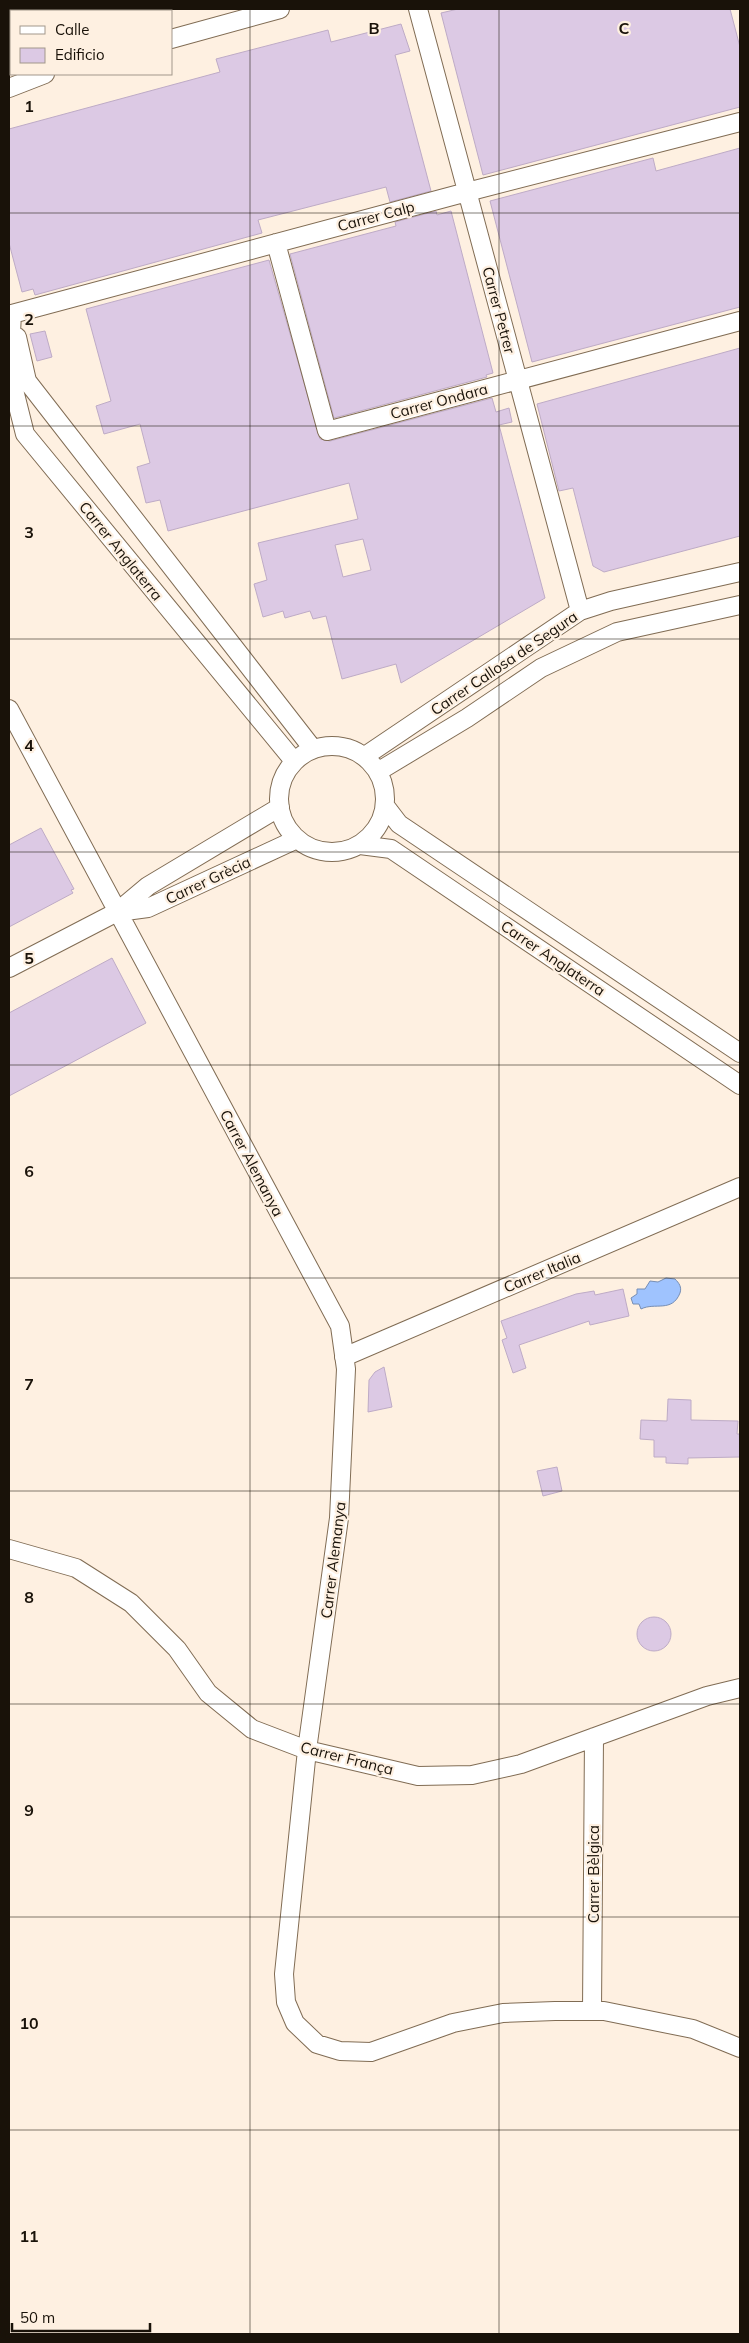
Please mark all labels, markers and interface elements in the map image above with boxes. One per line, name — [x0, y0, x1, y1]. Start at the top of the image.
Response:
legend — [10, 10, 172, 75]
text: B — [368, 18, 380, 38]
text: C — [619, 18, 630, 38]
text: Calle — [55, 20, 89, 39]
text: Edificio — [55, 45, 105, 64]
text: 1 — [24, 96, 34, 116]
street label: Carrer Calp — [335, 197, 417, 235]
street label: Carrer Petrer — [478, 264, 520, 356]
text: 2 — [24, 309, 34, 329]
street label: Carrer Ondara — [388, 379, 490, 423]
street label: Carrer Anglaterra — [75, 498, 167, 604]
text: 3 — [24, 522, 34, 542]
street label: Carrer Callosa de Segura — [427, 607, 581, 719]
text: 4 — [24, 735, 34, 755]
street label: Carrer Grècia — [162, 852, 254, 908]
street label: Carrer Anglaterra — [497, 916, 609, 1000]
text: 5 — [24, 948, 34, 968]
street label: Carrer Alemanya — [216, 1107, 288, 1219]
text: 6 — [24, 1161, 34, 1181]
street label: Carrer Italia — [501, 1247, 583, 1297]
text: 7 — [24, 1374, 34, 1394]
street label: Carrer Alemanya — [316, 1500, 350, 1620]
text: 8 — [24, 1587, 34, 1607]
street label: Carrer França — [299, 1737, 395, 1779]
text: 9 — [24, 1800, 34, 1820]
street label: Carrer Bèlgica — [584, 1825, 603, 1923]
text: 10 — [19, 2013, 39, 2033]
text: 11 — [19, 2226, 39, 2246]
scale bar — [12, 2300, 150, 2332]
text: 50 m — [20, 2308, 55, 2327]

